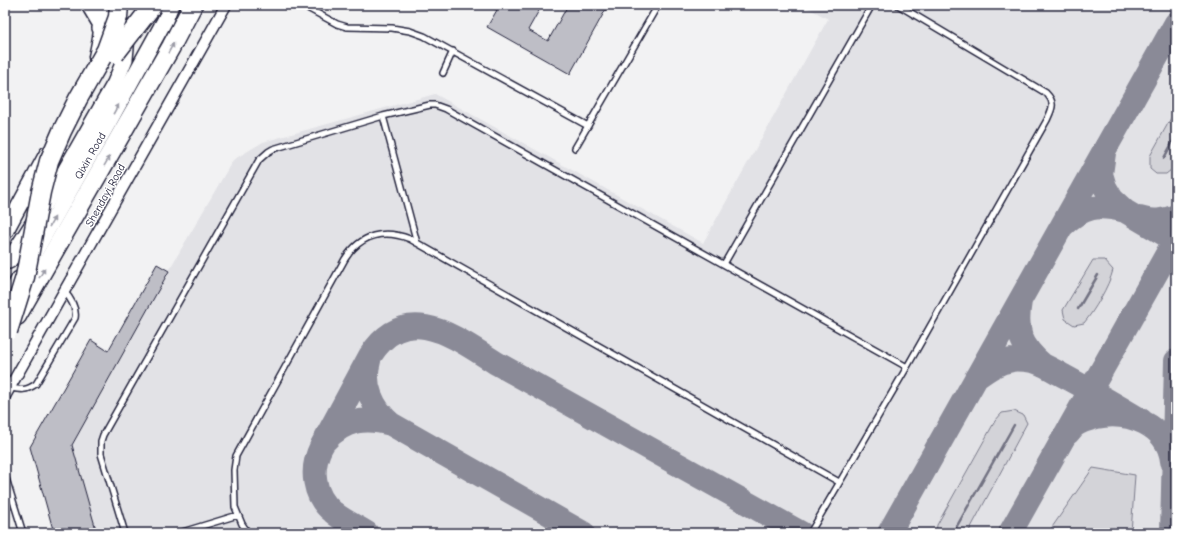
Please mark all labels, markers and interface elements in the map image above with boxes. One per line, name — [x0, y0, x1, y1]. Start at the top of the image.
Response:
one-way arrow — [167, 42, 174, 53]
one-way arrow — [113, 103, 120, 115]
street label: Qixin Road — [72, 130, 109, 181]
one-way arrow — [103, 155, 110, 167]
street label: Shendayi Road — [83, 161, 128, 229]
one-way arrow — [49, 216, 56, 228]
one-way arrow — [38, 267, 45, 279]

